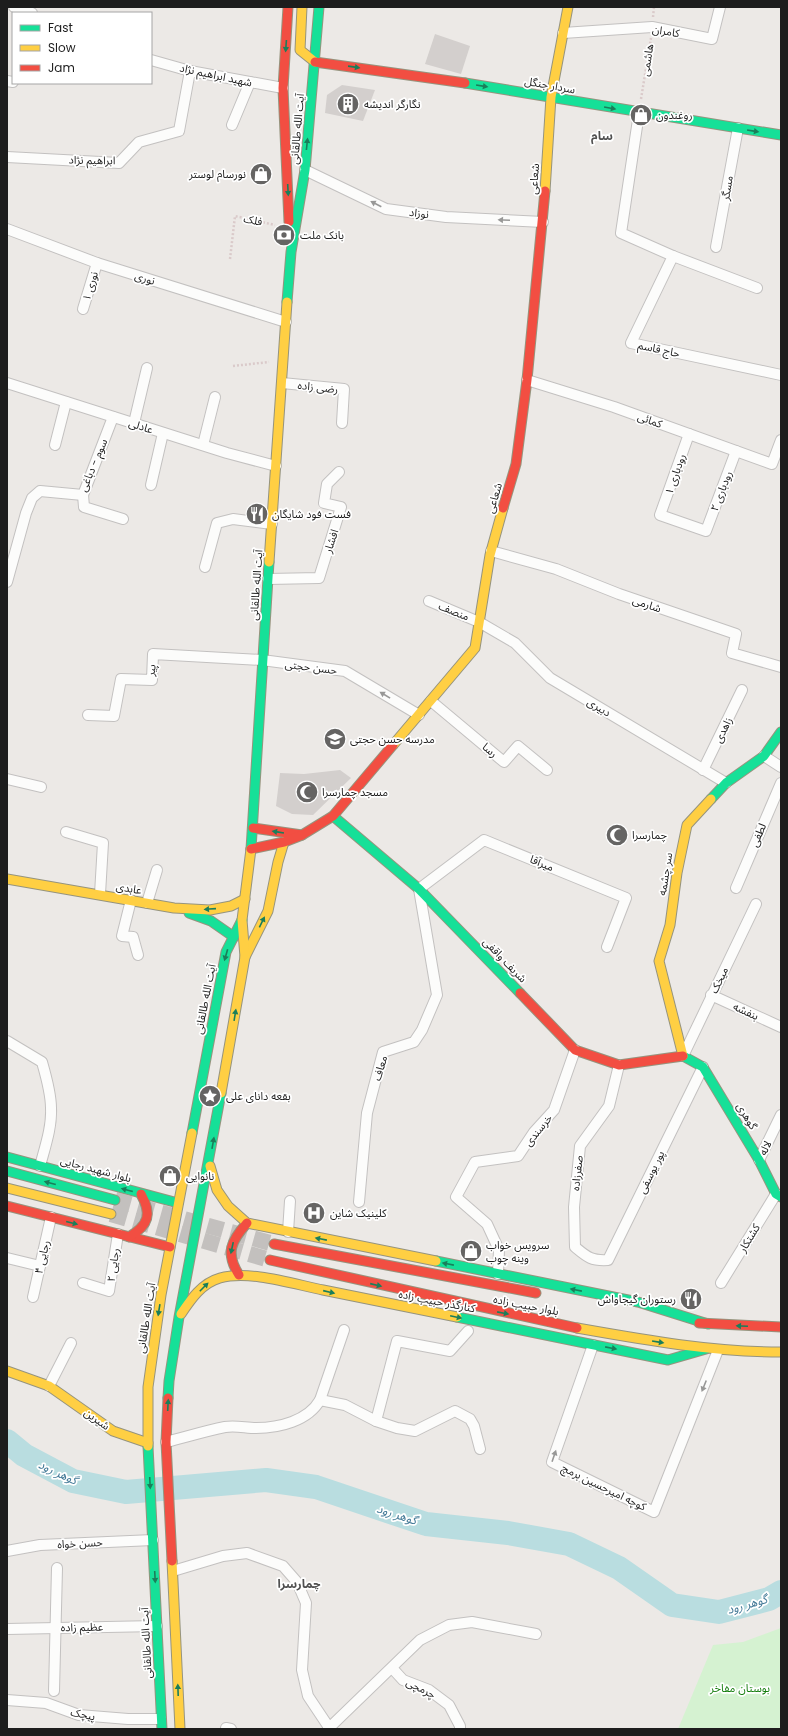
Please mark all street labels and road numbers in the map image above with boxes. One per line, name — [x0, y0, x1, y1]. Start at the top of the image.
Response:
street label: کامران — [651, 21, 681, 41]
street label: هاشمی — [637, 43, 657, 77]
street label: شهید ابراهیم نژاد — [178, 60, 254, 92]
street label: سردار جنگل — [523, 73, 577, 97]
street label: آیت الله طالقانی — [286, 92, 308, 165]
street label: ابراهیم نژاد — [68, 152, 115, 169]
street label: شعاعی — [525, 163, 543, 195]
street label: مسگر — [717, 174, 737, 203]
street label: نوزاد — [408, 204, 430, 222]
street label: فلک — [242, 210, 264, 230]
street label: نوری — [133, 267, 157, 289]
street label: نوری ۱ — [78, 269, 102, 303]
street label: حاج قاسم — [636, 337, 682, 362]
street label: رضی زاده — [297, 377, 339, 397]
street label: کمائی — [635, 408, 665, 432]
street label: عادلی — [127, 415, 156, 438]
street label: سوم - دباغی — [75, 436, 111, 494]
street label: رودباری ۱ — [661, 452, 689, 496]
street label: رودباری ۲ — [706, 469, 736, 513]
street label: شعاعی — [482, 480, 506, 515]
street label: افشار — [319, 527, 342, 556]
street label: آیت الله طالقانی — [246, 548, 267, 621]
street label: شارمی — [631, 592, 664, 616]
street label: منصف — [436, 598, 472, 625]
street label: حسن حجتی — [284, 656, 339, 678]
street label: پیر — [142, 663, 160, 678]
street label: دبیری — [584, 694, 614, 720]
street label: زاهدی — [710, 714, 736, 746]
street label: رسا — [479, 739, 501, 761]
street label: لطفی — [746, 821, 770, 849]
street label: میرآقا — [528, 851, 557, 875]
street label: سر چشمه — [654, 851, 676, 897]
street label: عابدی — [115, 878, 144, 898]
street label: شریف واقفی — [479, 934, 531, 986]
street label: آیت الله طالقانی — [190, 962, 220, 1035]
street label: میخک — [706, 964, 732, 996]
street label: بنفشه — [730, 998, 762, 1024]
street label: معاف — [369, 1053, 391, 1083]
street label: گوهری — [733, 1100, 761, 1133]
street label: خرسندی — [520, 1110, 556, 1149]
street label: لاله — [755, 1138, 775, 1158]
street label: پور یوسفی — [634, 1148, 668, 1196]
street label: بلوار شهید رجایی — [59, 1152, 133, 1186]
street label: صفرزاده — [567, 1154, 587, 1192]
street label: کشتکار — [734, 1220, 764, 1256]
street label: رجایی ۴ — [30, 1239, 54, 1275]
street label: رجایی ۲ — [103, 1247, 123, 1283]
street label: آیت الله طالقانی — [133, 1281, 160, 1354]
street label: کنارگذر حبیب زاده — [397, 1286, 477, 1316]
street label: بلوار حبیب زاده — [492, 1291, 560, 1319]
street label: شیرین — [81, 1404, 113, 1434]
street label: کوچه امیرحسین برمچ — [559, 1460, 649, 1515]
street label: حسن خواه — [57, 1534, 104, 1552]
street label: آیت الله طالقانی — [136, 1606, 156, 1679]
street label: عظیم زاده — [61, 1619, 104, 1636]
street label: چرمچی — [403, 1674, 439, 1702]
street label: پیچک — [69, 1704, 97, 1724]

